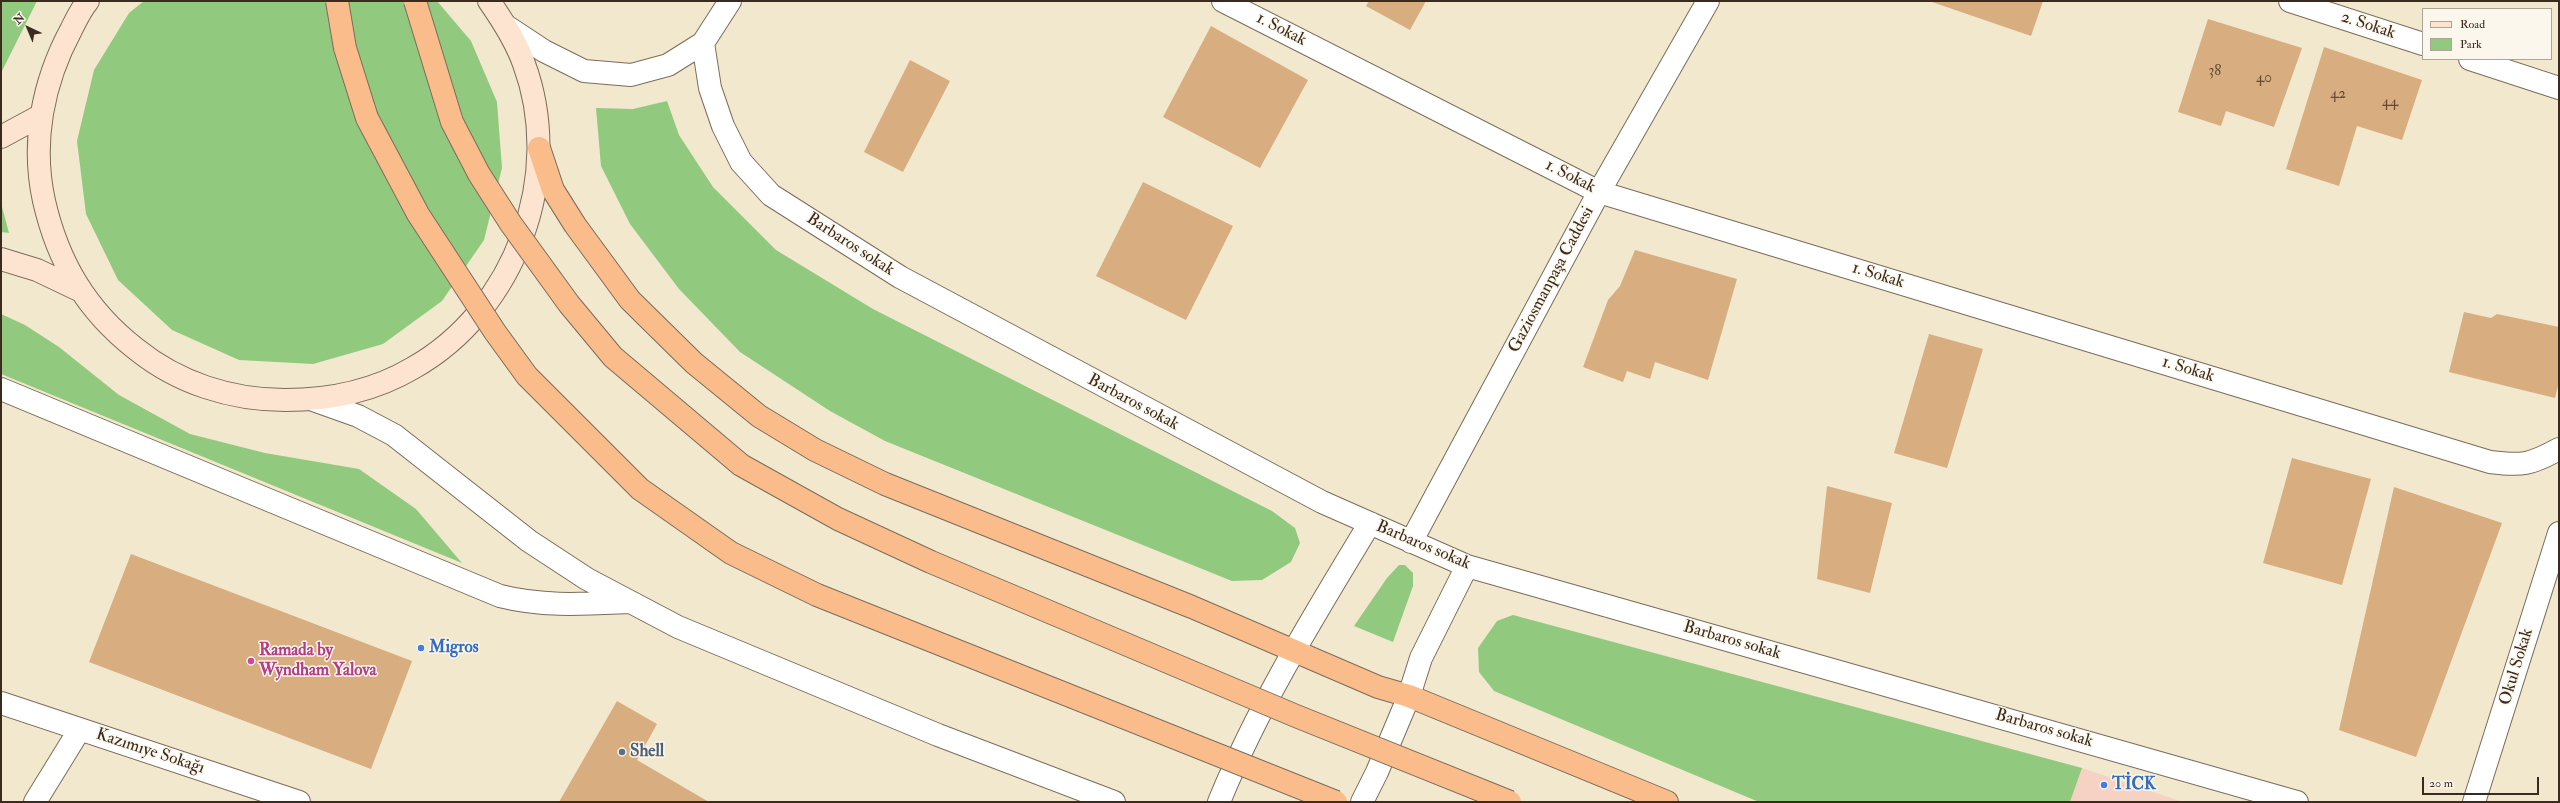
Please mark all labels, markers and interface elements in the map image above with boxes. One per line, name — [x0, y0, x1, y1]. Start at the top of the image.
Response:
north arrow — [8, 8, 48, 48]
street label: 2. Sokak — [2338, 8, 2398, 44]
legend — [2422, 8, 2552, 60]
street label: 1. Sokak — [1252, 9, 1310, 51]
text: N — [11, 11, 27, 27]
text: Road — [2460, 17, 2485, 32]
text: Park — [2460, 37, 2482, 52]
house number: 38 — [2209, 63, 2221, 81]
house number: 40 — [2256, 70, 2272, 88]
house number: 42 — [2330, 86, 2346, 104]
house number: 44 — [2382, 94, 2398, 112]
street label: 1. Sokak — [1541, 156, 1599, 198]
street label: Gaziosmanpaşa Caddesi — [1505, 204, 1599, 356]
street label: Barbaros sokak — [802, 209, 898, 281]
street label: 1. Sokak — [1849, 258, 1907, 294]
street label: 1. Sokak — [2159, 352, 2217, 388]
street label: Barbaros sokak — [1084, 370, 1182, 436]
street label: Barbaros sokak — [1373, 517, 1473, 575]
street label: Barbaros sokak — [1681, 617, 1783, 665]
street label: Okul Sokak — [2496, 626, 2538, 708]
place label: Migros — [429, 638, 479, 658]
place label: Ramada by Wyndham Yalova — [259, 641, 376, 681]
marker: Migros — [416, 643, 426, 653]
marker: Ramada by Wyndham Yalova — [246, 656, 256, 666]
street label: Barbaros sokak — [1993, 705, 2095, 753]
street label: Kazımıye Sokağı — [93, 725, 207, 779]
place label: Shell — [630, 742, 664, 762]
marker: Shell — [617, 747, 627, 757]
scale bar — [2424, 769, 2541, 795]
place label: TİCK — [2112, 775, 2156, 795]
text: 20 m — [2429, 776, 2453, 791]
marker: TİCK — [2099, 780, 2109, 790]

